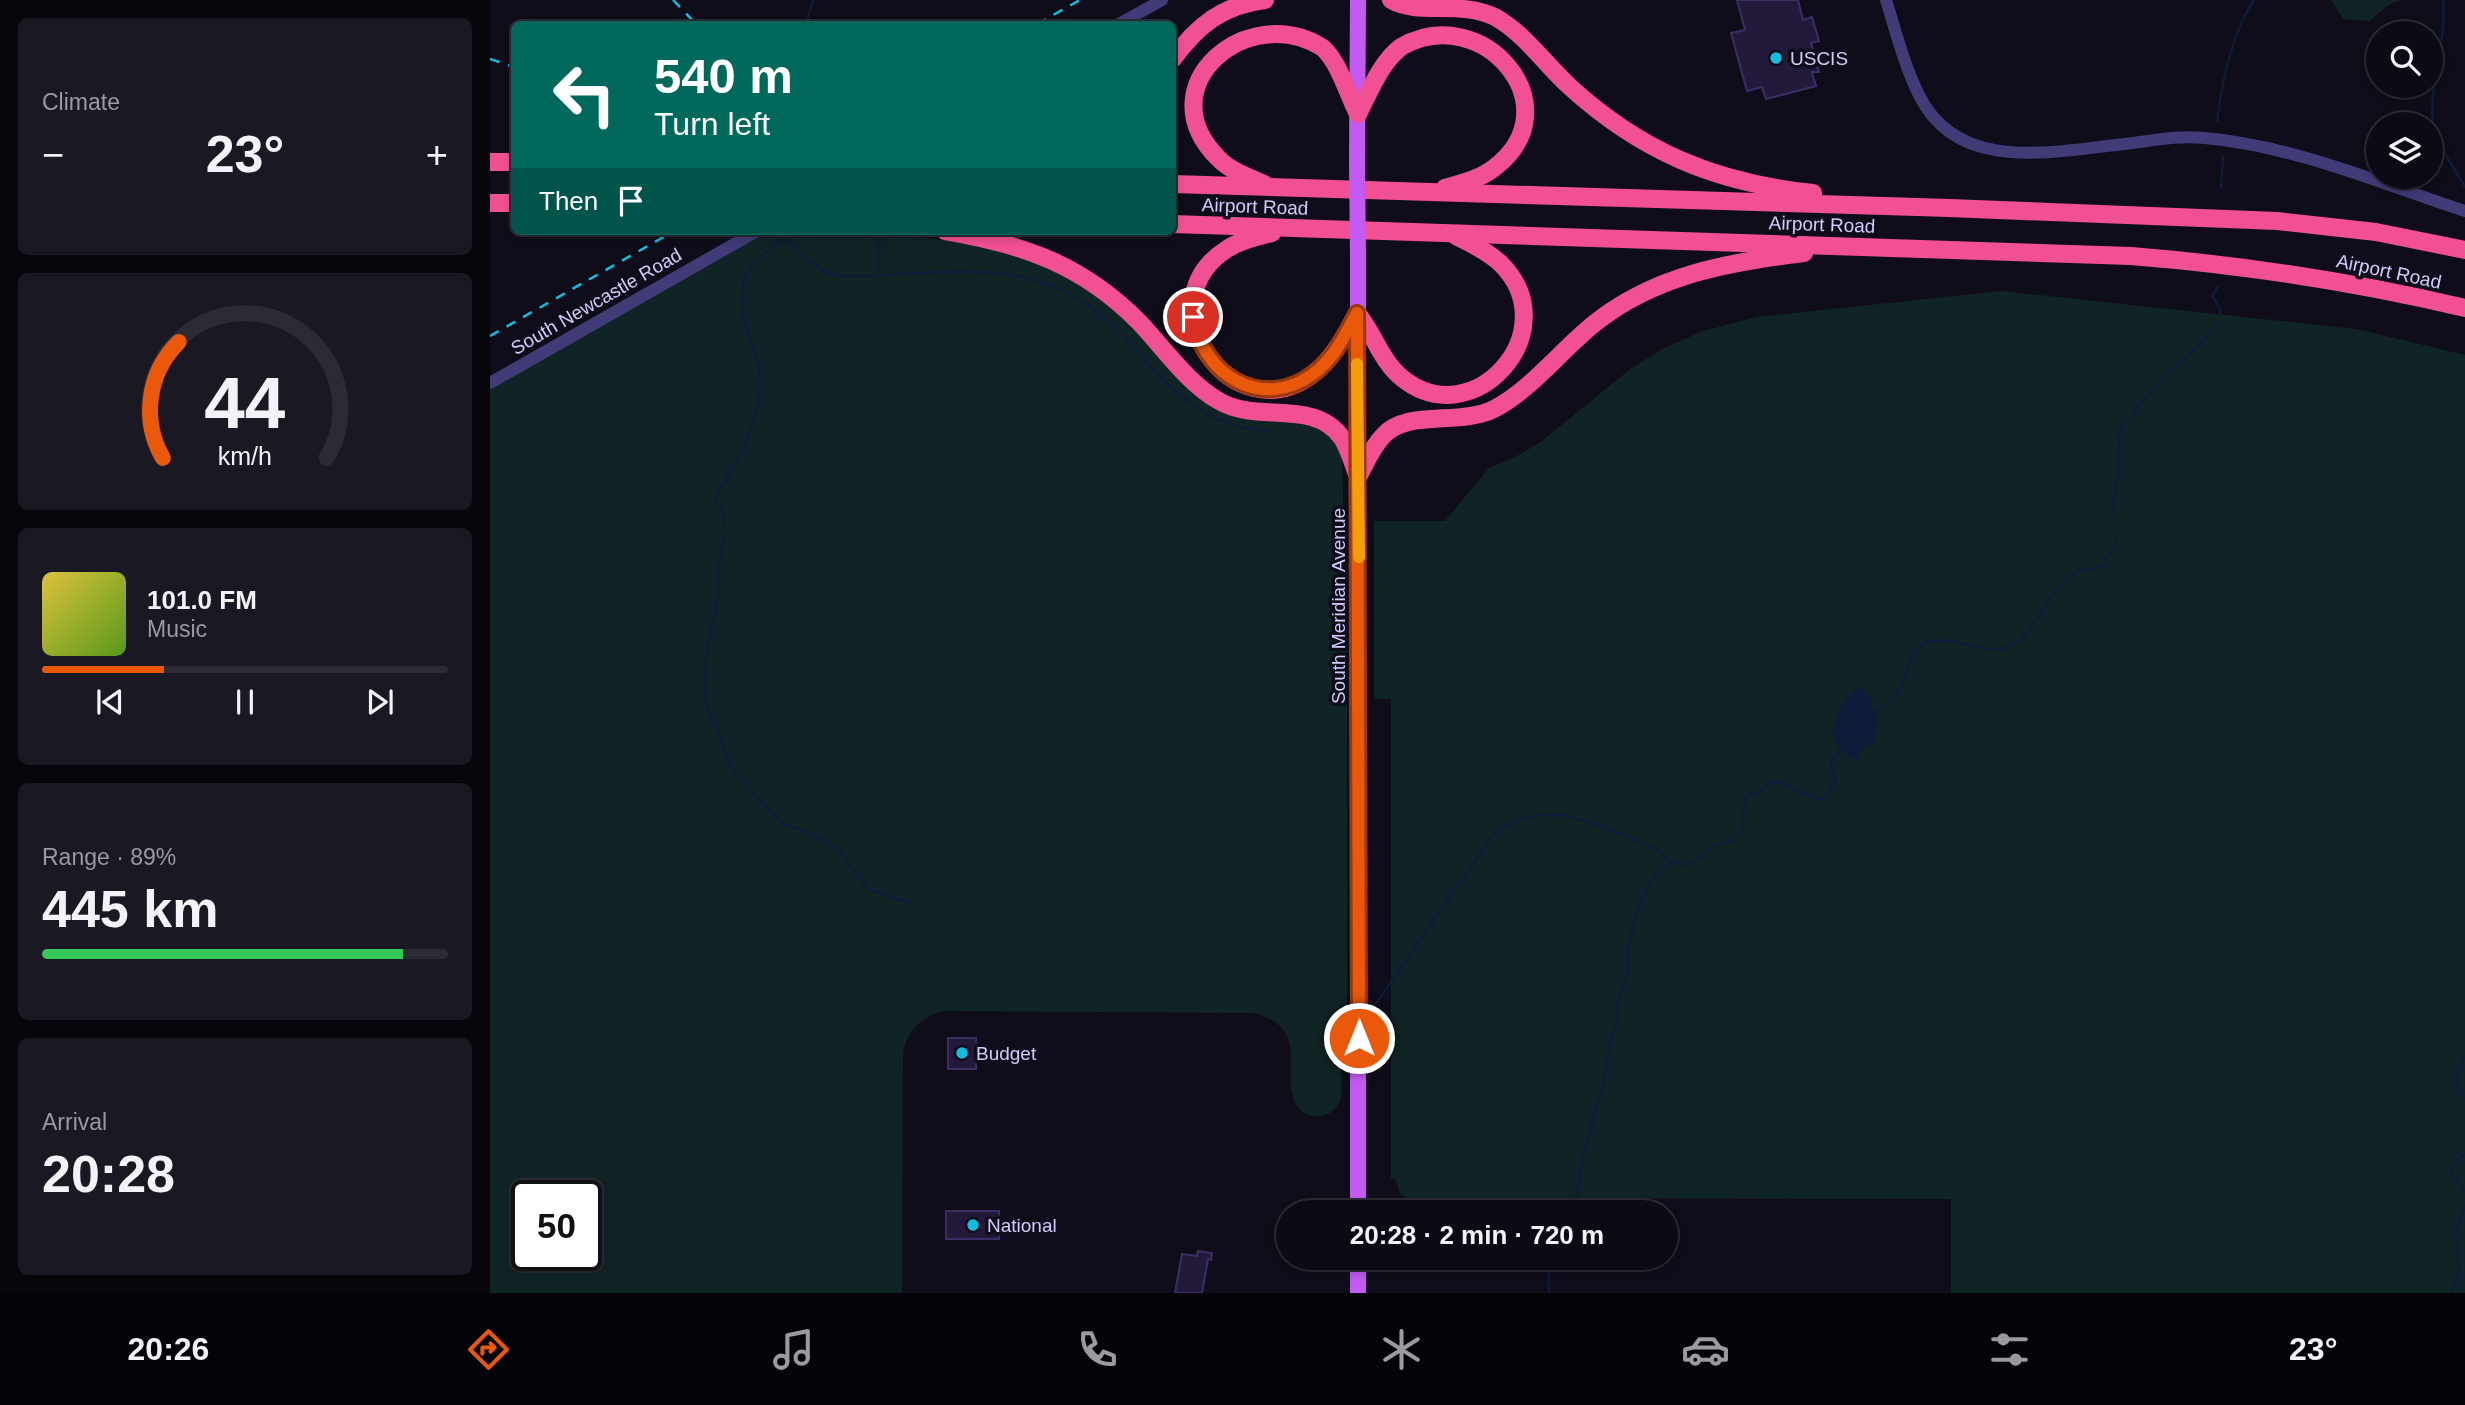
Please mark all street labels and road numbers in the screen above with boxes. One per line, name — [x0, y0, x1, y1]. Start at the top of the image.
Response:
street label: Airport Road — [1201, 194, 1309, 219]
street label: Airport Road — [1768, 212, 1876, 237]
street label: South Newcastle Road — [507, 244, 685, 359]
street label: Airport Road — [2335, 250, 2443, 293]
street label: South Meridian Avenue — [1328, 508, 1349, 704]

